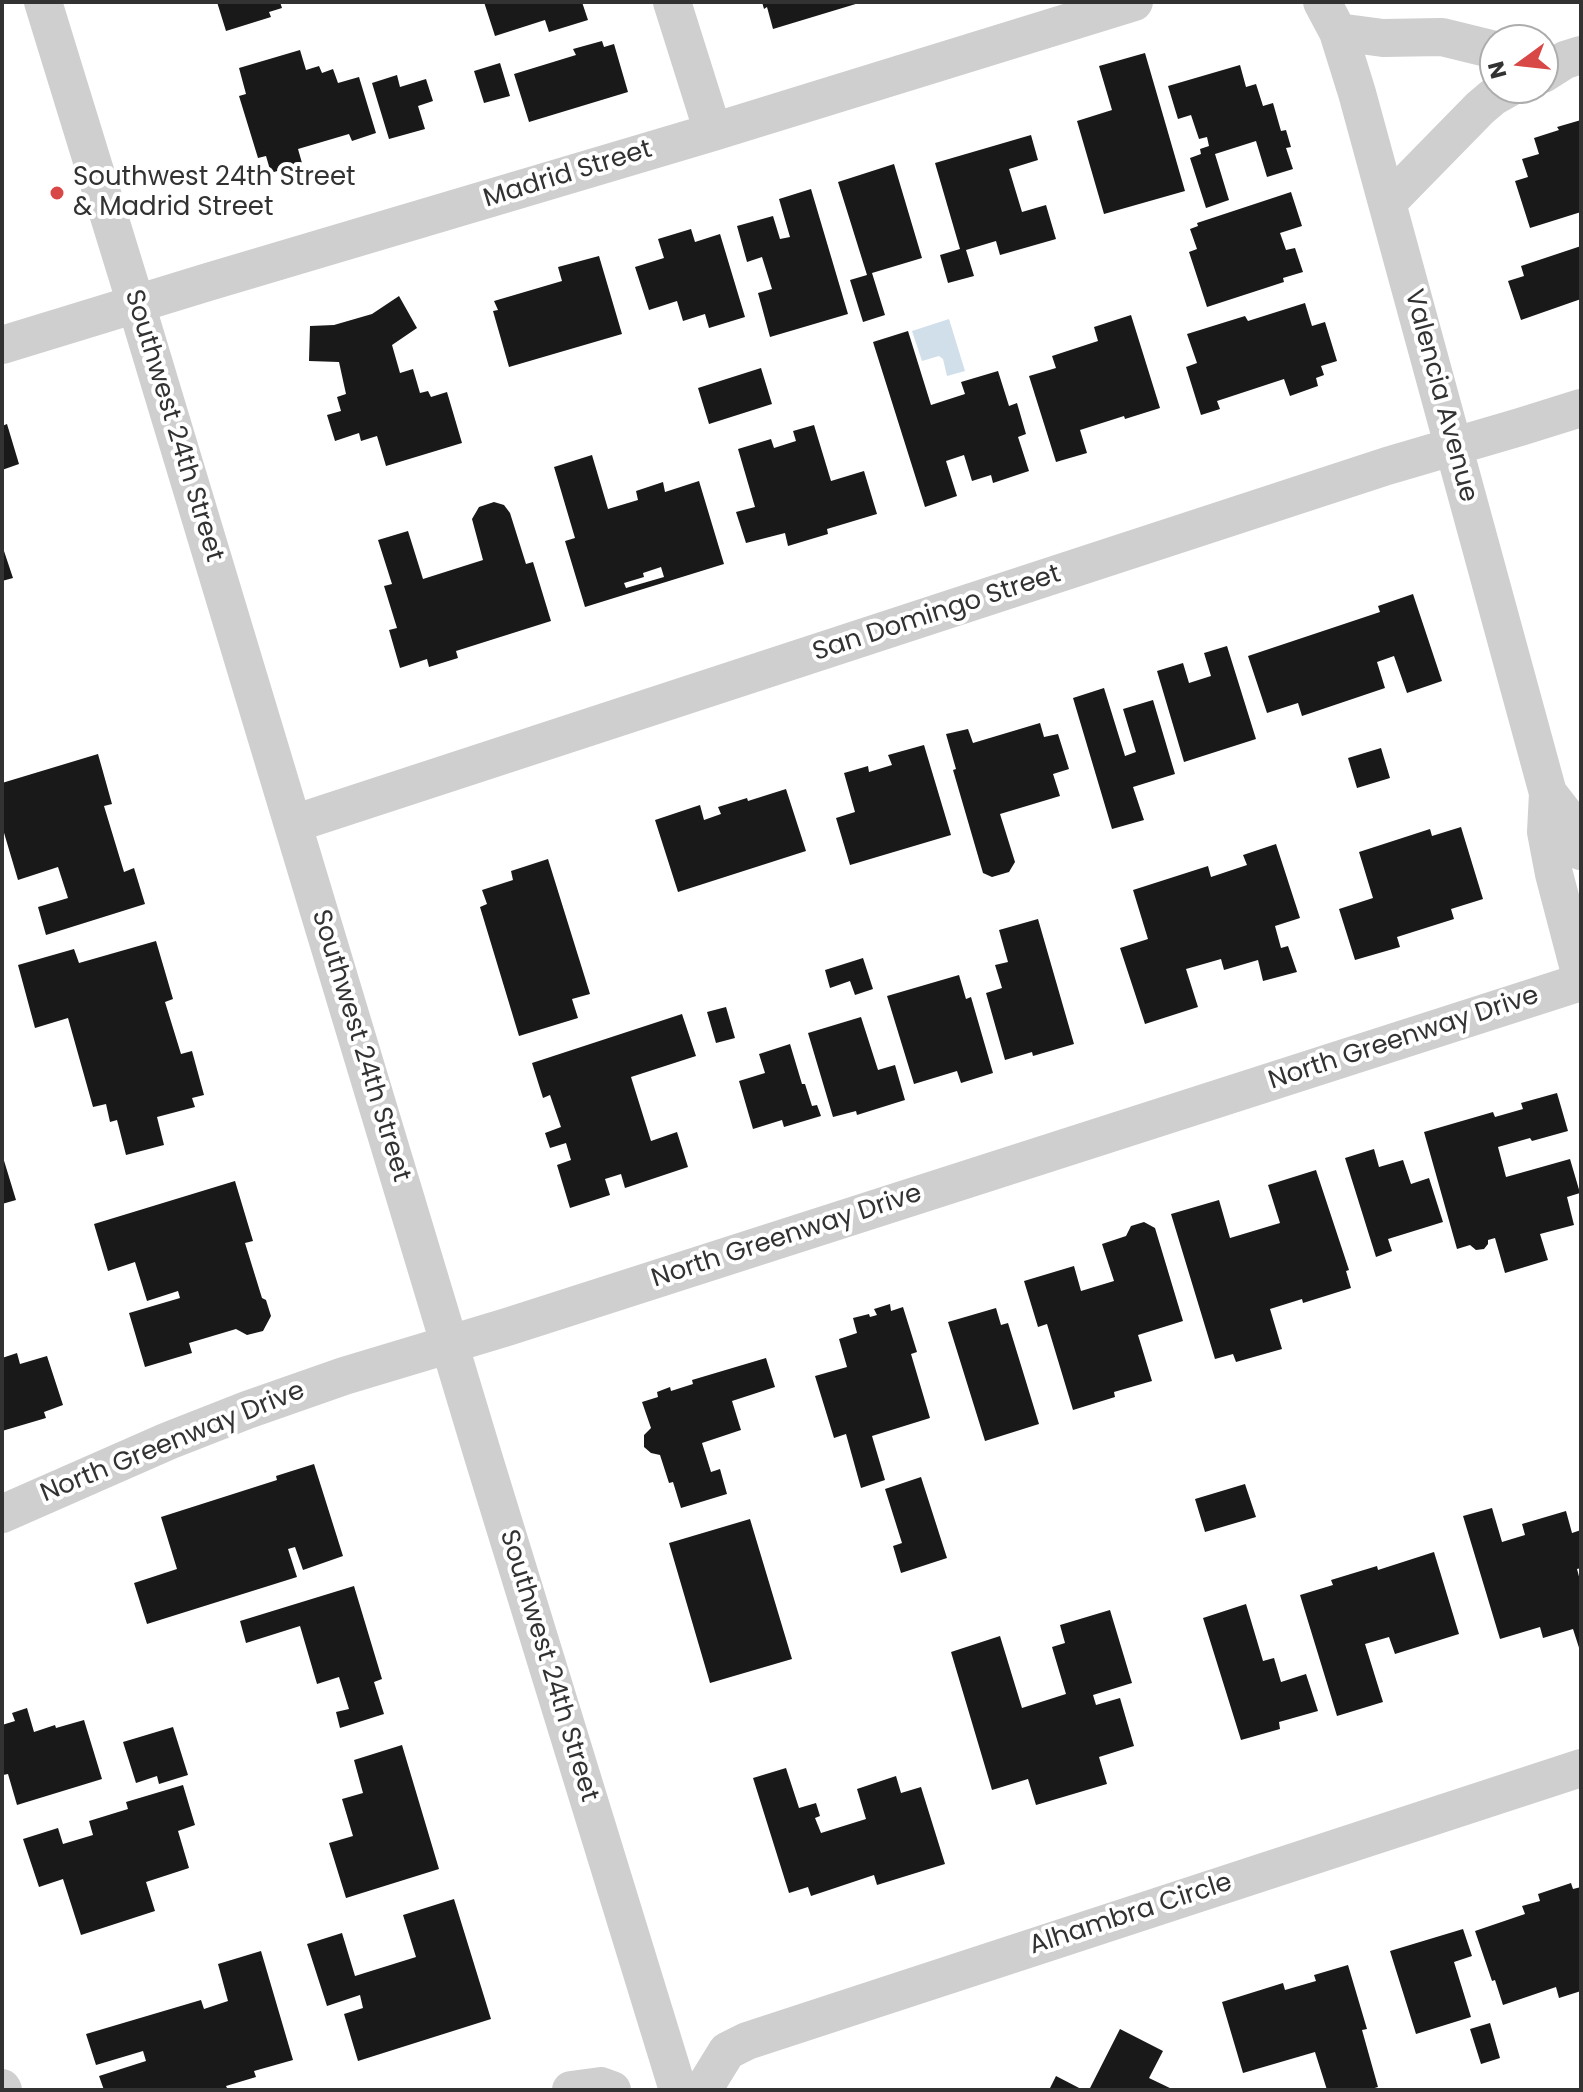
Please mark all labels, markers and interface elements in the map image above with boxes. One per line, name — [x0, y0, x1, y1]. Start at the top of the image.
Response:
north arrow — [1479, 24, 1559, 104]
text: N — [1480, 58, 1514, 82]
street label: Madrid Street — [480, 135, 656, 215]
place label: Southwest 24th Street & Madrid Street — [73, 162, 356, 224]
marker: Southwest 24th Street & Madrid Street — [48, 184, 66, 202]
street label: Southwest 24th Street — [117, 286, 229, 566]
street label: Valencia Avenue — [1397, 286, 1483, 506]
street label: San Domingo Street — [809, 559, 1065, 669]
street label: Southwest 24th Street — [304, 906, 416, 1186]
street label: North Greenway Drive — [1265, 981, 1543, 1097]
street label: North Greenway Drive — [648, 1179, 926, 1295]
street label: North Greenway Drive — [36, 1376, 310, 1510]
street label: Southwest 24th Street — [492, 1526, 604, 1806]
street label: Alhambra Circle — [1026, 1868, 1236, 1962]

